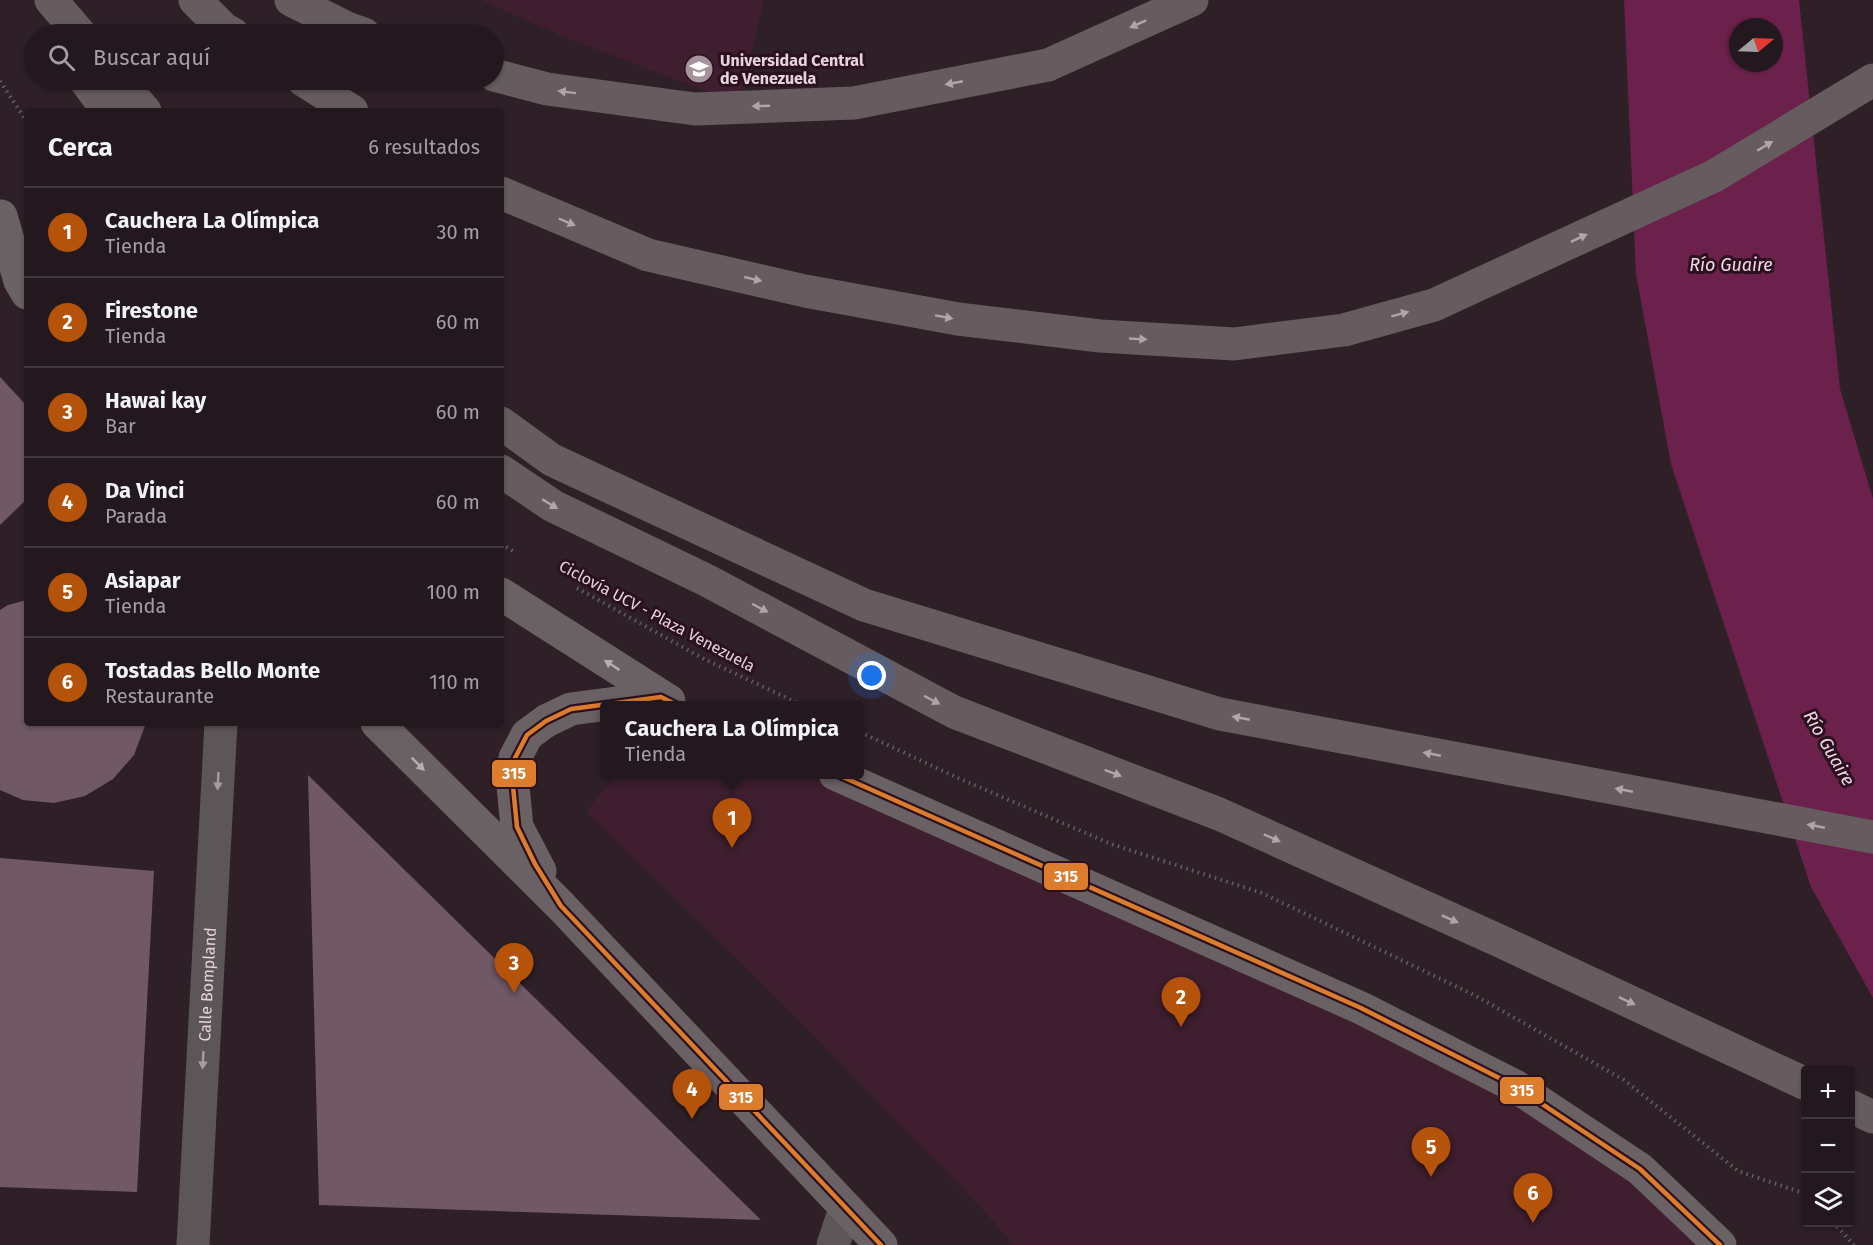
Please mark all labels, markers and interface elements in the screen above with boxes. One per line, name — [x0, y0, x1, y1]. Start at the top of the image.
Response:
north arrow — [1729, 18, 1783, 72]
one-way arrow — [1130, 20, 1147, 29]
search box — [24, 24, 504, 90]
icon: search — [45, 41, 78, 74]
text: Buscar aquí — [93, 44, 210, 71]
place label: Universidad Central de Venezuela — [720, 51, 864, 88]
school or university icon: Universidad Central de Venezuela — [683, 53, 715, 85]
one-way arrow — [944, 79, 963, 88]
one-way arrow — [557, 87, 576, 96]
one-way arrow — [751, 101, 770, 111]
text: Cerca — [48, 132, 113, 163]
text: 6 resultados — [368, 135, 480, 159]
one-way arrow — [1757, 141, 1773, 152]
text: Cauchera La Olímpica — [105, 207, 319, 234]
one-way arrow — [559, 217, 577, 227]
text: 1 — [63, 220, 72, 244]
text: 30 m — [436, 220, 480, 244]
text: Tienda — [105, 234, 166, 258]
one-way arrow — [1571, 234, 1588, 243]
water label: Río Guaire — [1689, 254, 1773, 276]
one-way arrow — [744, 275, 762, 285]
text: Firestone — [105, 297, 198, 324]
one-way arrow — [1391, 309, 1409, 318]
text: 2 — [62, 310, 73, 334]
text: 60 m — [436, 310, 480, 334]
one-way arrow — [935, 313, 954, 322]
text: Tienda — [105, 324, 166, 348]
one-way arrow — [1128, 334, 1147, 343]
text: Hawai kay — [105, 387, 206, 414]
text: 3 — [62, 400, 73, 424]
text: 60 m — [436, 400, 480, 424]
text: Bar — [105, 414, 136, 438]
text: Da Vinci — [105, 477, 185, 504]
text: 4 — [62, 490, 73, 514]
text: 60 m — [436, 490, 480, 514]
one-way arrow — [542, 498, 558, 509]
text: Parada — [105, 504, 167, 528]
street label: Ciclovía UCV - Plaza Venezuela — [556, 556, 758, 676]
text: Asiapar — [105, 567, 181, 594]
text: 5 — [62, 580, 73, 604]
text: 100 m — [427, 580, 480, 604]
text: Tienda — [105, 594, 166, 618]
one-way arrow — [751, 603, 768, 613]
text: Tostadas Bello Monte — [105, 657, 320, 684]
one-way arrow — [604, 660, 620, 671]
your location — [857, 661, 886, 690]
text: 6 — [62, 670, 73, 694]
text: 110 m — [429, 670, 480, 694]
text: Restaurante — [105, 684, 214, 708]
one-way arrow — [924, 695, 941, 705]
popup — [600, 701, 864, 779]
water label: Río Guaire — [1799, 706, 1859, 790]
one-way arrow — [1231, 713, 1250, 722]
text: Cauchera La Olímpica — [625, 715, 839, 742]
text: Tienda — [625, 742, 686, 766]
one-way arrow — [1423, 749, 1442, 758]
one-way arrow — [411, 757, 425, 771]
line badge: 315 — [491, 759, 537, 788]
text: 315 — [501, 764, 526, 783]
one-way arrow — [1104, 768, 1122, 778]
one-way arrow — [214, 772, 223, 791]
one-way arrow — [1614, 785, 1633, 794]
pin: 1 — [712, 798, 752, 848]
one-way arrow — [1806, 821, 1825, 830]
one-way arrow — [1264, 833, 1282, 843]
line badge: 315 — [1043, 862, 1089, 891]
text: 315 — [1053, 867, 1078, 886]
one-way arrow — [1441, 914, 1458, 923]
street label: Calle Bompland — [194, 927, 220, 1042]
pin: 3 — [494, 944, 534, 993]
pin: 2 — [1162, 978, 1200, 1027]
one-way arrow — [1618, 996, 1635, 1005]
one-way arrow — [199, 1051, 208, 1070]
map controls — [1801, 1065, 1855, 1227]
button: + — [1801, 1065, 1855, 1119]
pin: 4 — [672, 1070, 712, 1119]
line badge: 315 — [1499, 1076, 1545, 1105]
text: 315 — [1509, 1081, 1534, 1100]
line badge: 315 — [718, 1083, 764, 1111]
text: 315 — [728, 1088, 753, 1107]
button: − — [1801, 1119, 1855, 1173]
pin: 5 — [1412, 1128, 1450, 1177]
button: layers — [1801, 1173, 1855, 1227]
pin: 6 — [1514, 1174, 1552, 1223]

